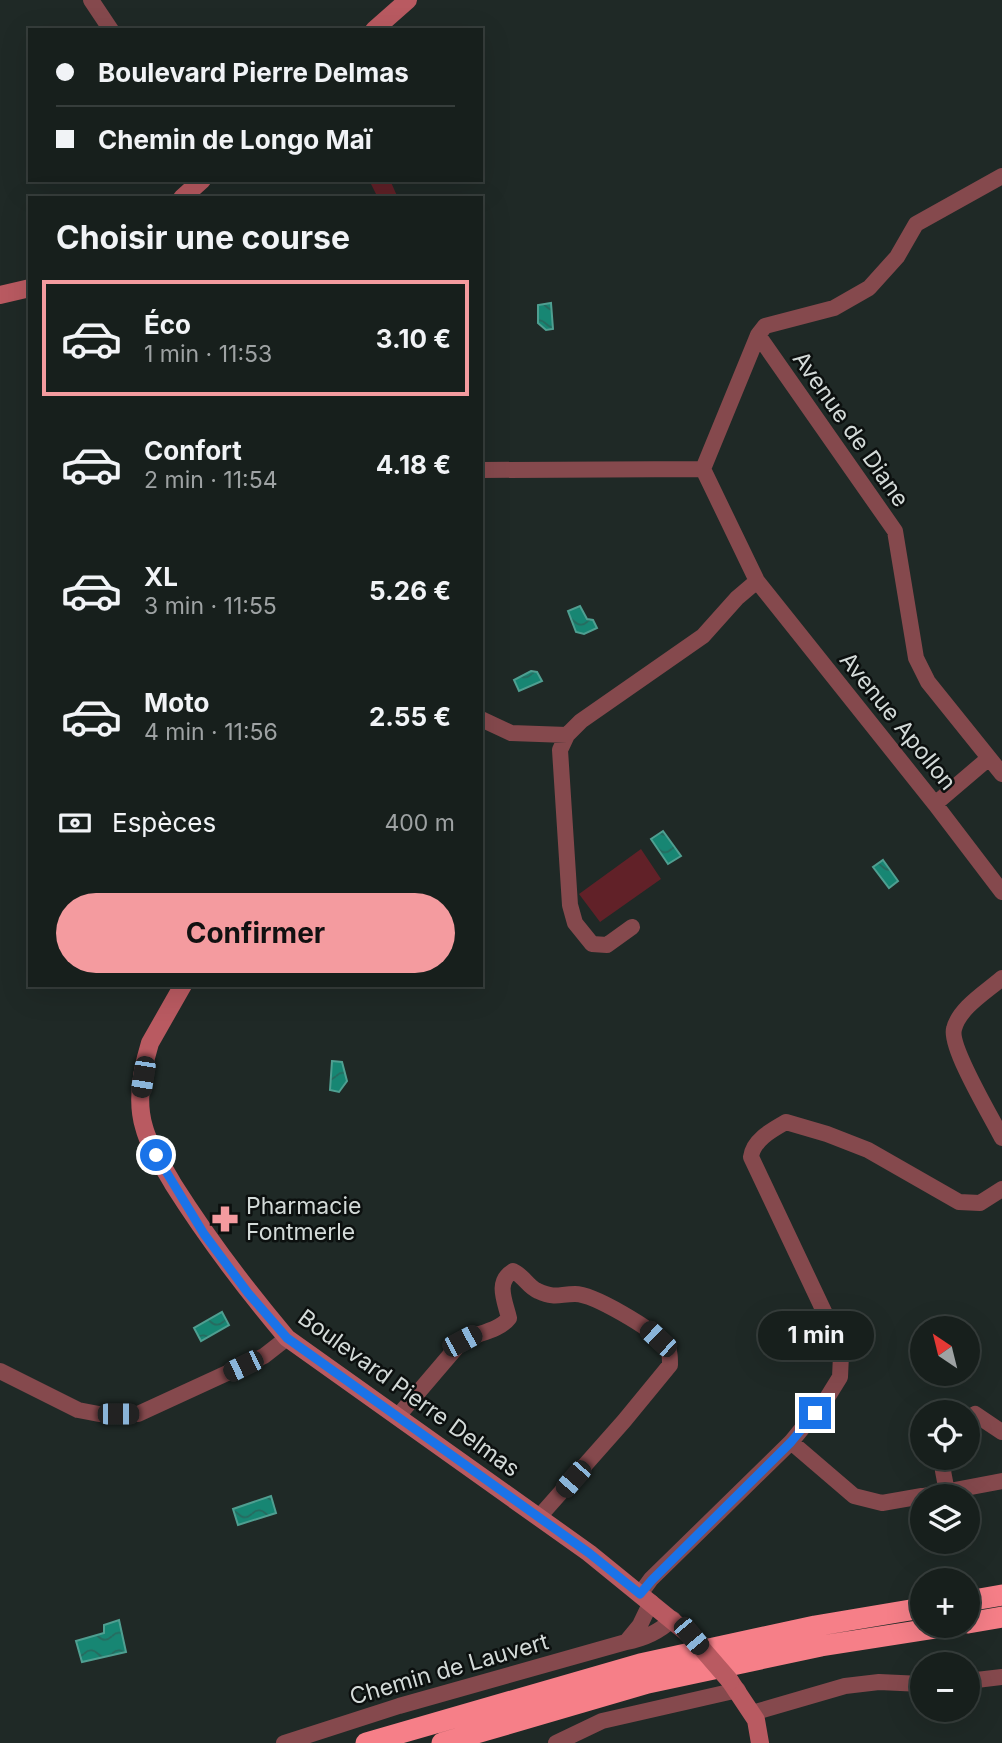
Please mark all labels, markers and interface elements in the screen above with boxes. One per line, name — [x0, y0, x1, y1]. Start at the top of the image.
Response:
text: Boulevard Pierre Delmas — [98, 57, 409, 88]
text: Chemin de Longo Maï — [98, 124, 372, 155]
text: Choisir une course — [56, 218, 350, 257]
icon: car — [60, 307, 123, 370]
text: Éco — [144, 309, 191, 340]
text: 3.10 € — [376, 323, 451, 354]
text: 1 min · 11:53 — [144, 340, 272, 368]
street label: Avenue de Diane — [787, 346, 915, 512]
icon: car — [60, 433, 123, 496]
text: Confort — [144, 435, 242, 466]
text: 4.18 € — [376, 449, 451, 480]
text: 2 min · 11:54 — [144, 466, 278, 494]
icon: car — [60, 559, 123, 622]
text: XL — [144, 561, 178, 592]
text: 5.26 € — [369, 575, 451, 606]
text: 3 min · 11:55 — [144, 592, 277, 620]
street label: Avenue Apollon — [834, 646, 962, 796]
icon: car — [60, 685, 123, 748]
text: Moto — [144, 687, 209, 718]
text: 2.55 € — [369, 701, 451, 732]
text: 4 min · 11:56 — [144, 718, 278, 746]
icon: cash — [56, 804, 94, 842]
text: Espèces — [112, 807, 216, 838]
text: 400 m — [385, 809, 455, 837]
button: Confirmer — [56, 893, 455, 973]
car — [130, 1055, 157, 1099]
route start — [140, 1139, 172, 1171]
place label: Pharmacie Fontmerle — [246, 1192, 361, 1246]
pharmacy icon: Pharmacie Fontmerle — [210, 1204, 240, 1234]
street label: Boulevard Pierre Delmas — [293, 1303, 525, 1483]
callout: 1 min — [757, 1312, 873, 1360]
north arrow — [910, 1316, 980, 1386]
map controls — [910, 1316, 980, 1722]
car — [636, 1317, 681, 1361]
text: 1 min — [788, 1321, 844, 1349]
car — [439, 1322, 486, 1360]
car — [220, 1347, 267, 1385]
route end — [799, 1397, 831, 1429]
button: locate — [910, 1400, 980, 1470]
car — [98, 1404, 140, 1425]
car — [552, 1456, 595, 1502]
button: layers — [910, 1484, 980, 1554]
button: + — [910, 1568, 980, 1638]
car — [670, 1613, 713, 1659]
street label: Chemin de Lauvert — [346, 1627, 552, 1711]
button: − — [910, 1652, 980, 1722]

